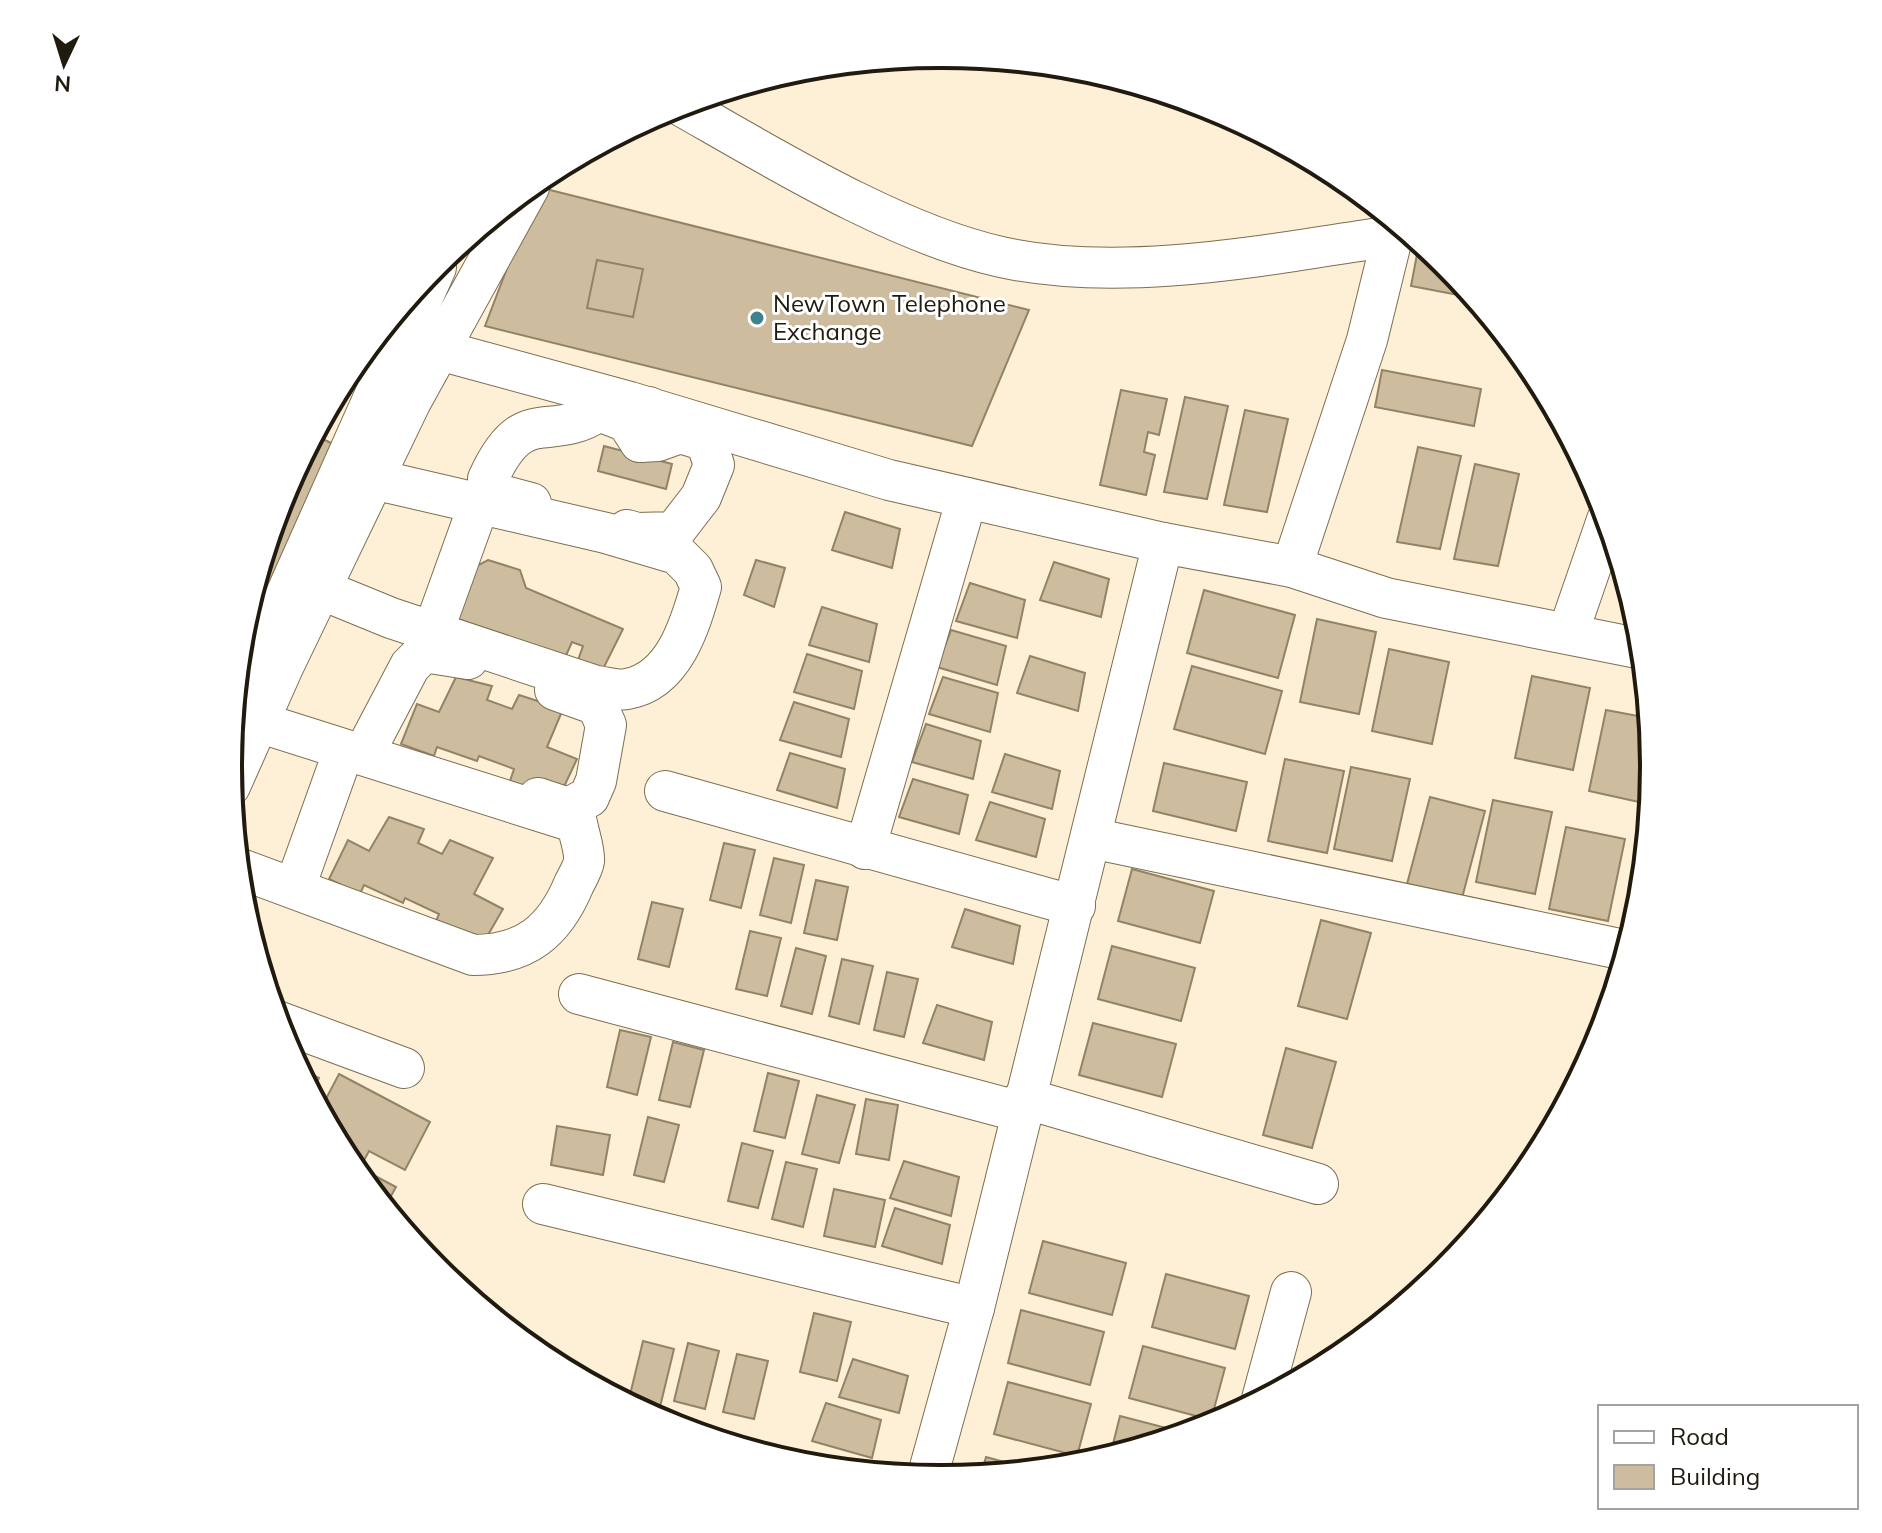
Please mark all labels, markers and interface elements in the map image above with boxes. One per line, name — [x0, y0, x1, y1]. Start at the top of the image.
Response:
north arrow — [24, 24, 104, 104]
text: N — [53, 69, 72, 98]
place label: NewTown Telephone Exchange — [773, 288, 1006, 346]
marker: NewTown Telephone Exchange — [748, 309, 766, 327]
legend — [1598, 1405, 1858, 1509]
text: Road — [1670, 1421, 1729, 1451]
text: Building — [1670, 1461, 1760, 1491]

